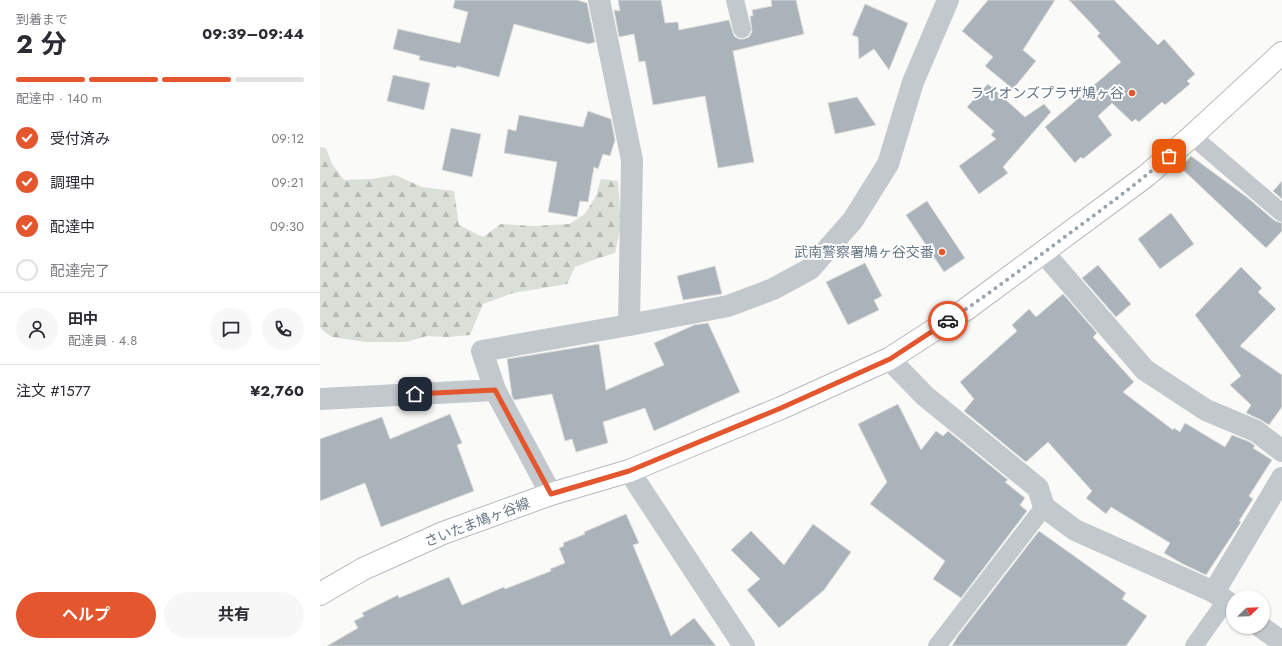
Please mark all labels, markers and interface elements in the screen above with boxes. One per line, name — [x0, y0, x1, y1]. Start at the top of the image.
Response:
text: 到着まで — [16, 10, 68, 29]
text: 09:39–09:44 — [202, 23, 304, 45]
text: 2 分 — [16, 25, 67, 63]
place label: ライオンズプラザ鳩ヶ谷 — [970, 83, 1124, 103]
marker: ライオンズプラザ鳩ヶ谷 — [1127, 88, 1137, 98]
text: 配達中 · 140 m — [16, 89, 102, 108]
icon: check — [16, 127, 38, 149]
text: 受付済み — [50, 128, 110, 150]
text: 09:12 — [272, 129, 304, 148]
pin — [1152, 139, 1186, 173]
icon: bag — [1158, 145, 1180, 167]
icon: check — [16, 171, 38, 193]
text: 調理中 — [50, 172, 95, 194]
text: 09:21 — [272, 173, 304, 192]
icon: check — [16, 215, 38, 237]
text: 配達中 — [50, 216, 95, 238]
text: 09:30 — [270, 217, 304, 236]
place label: 武南警察署鳩ヶ谷交番 — [794, 242, 934, 262]
marker: 武南警察署鳩ヶ谷交番 — [937, 247, 947, 257]
text: 配達完了 — [50, 260, 110, 282]
courier — [928, 301, 968, 341]
button: person — [16, 308, 58, 350]
text: 田中 — [68, 308, 98, 330]
button: chat — [210, 308, 252, 350]
button: phone — [262, 308, 304, 350]
icon: car — [937, 310, 959, 332]
text: 配達員 · 4.8 — [68, 331, 137, 350]
pin — [398, 377, 432, 411]
text: 注文 #1577 — [16, 380, 91, 402]
text: ¥2,760 — [250, 380, 304, 402]
icon: home — [404, 383, 426, 405]
street label: さいたま鳩ヶ谷線 — [421, 493, 533, 551]
north arrow — [1226, 590, 1270, 634]
map controls — [1226, 590, 1270, 634]
button: ヘルプ — [16, 592, 156, 638]
button: 共有 — [164, 592, 304, 638]

